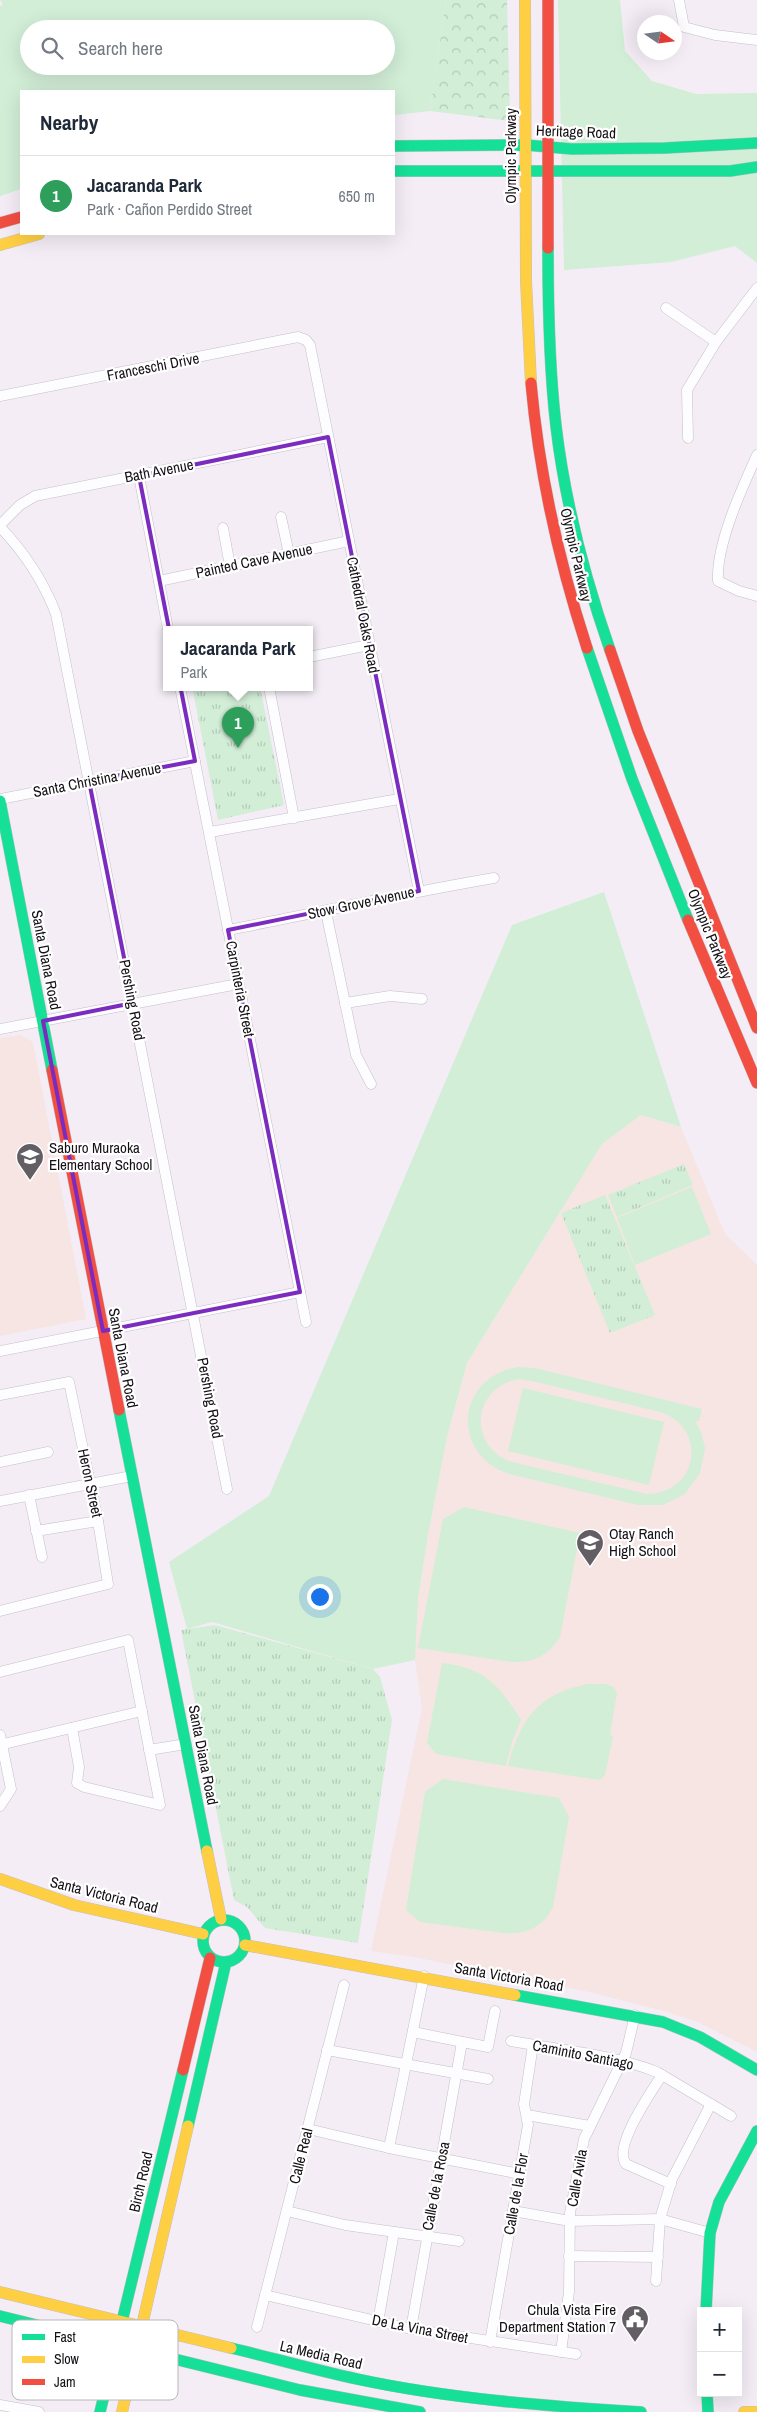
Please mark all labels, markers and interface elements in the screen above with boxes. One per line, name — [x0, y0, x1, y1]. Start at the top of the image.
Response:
north arrow — [637, 15, 682, 60]
search box — [20, 20, 395, 75]
icon: search — [38, 34, 66, 62]
text: Search here — [78, 35, 163, 61]
street label: Olympic Parkway — [500, 107, 521, 204]
text: Nearby — [40, 108, 98, 137]
street label: Heritage Road — [536, 120, 616, 143]
text: Jacaranda Park — [87, 172, 202, 198]
text: 1 — [52, 185, 60, 207]
text: 650 m — [339, 185, 375, 207]
text: Park · Cañon Perdido Street — [87, 198, 252, 220]
street label: Franceschi Drive — [105, 347, 201, 386]
street label: Bath Avenue — [123, 454, 195, 487]
street label: Olympic Parkway — [555, 506, 598, 605]
street label: Painted Cave Avenue — [194, 538, 314, 583]
street label: Cathedral Oaks Road — [342, 555, 385, 675]
popup — [163, 626, 313, 691]
text: Jacaranda Park — [180, 635, 296, 661]
text: Park — [180, 661, 207, 683]
pin: 1 — [222, 707, 254, 748]
street label: Santa Christina Avenue — [31, 757, 163, 802]
street label: Stow Grove Avenue — [306, 881, 416, 924]
street label: Olympic Parkway — [683, 886, 738, 983]
street label: Santa Diana Road — [27, 908, 66, 1012]
street label: Carpinteria Street — [221, 939, 260, 1039]
street label: Pershing Road — [114, 958, 151, 1042]
place label: Saburo Muraoka Elementary School — [49, 1137, 152, 1175]
school or university icon: Saburo Muraoka Elementary School — [15, 1142, 45, 1181]
street label: Santa Diana Road — [104, 1306, 143, 1410]
street label: Pershing Road — [192, 1356, 229, 1440]
street label: Heron Street — [73, 1447, 108, 1520]
place label: Otay Ranch High School — [609, 1523, 676, 1561]
school or university icon: Otay Ranch High School — [575, 1528, 605, 1567]
your location — [307, 1584, 333, 1610]
street label: Santa Diana Road — [184, 1703, 223, 1807]
street label: Santa Victoria Road — [48, 1871, 160, 1918]
street label: Santa Victoria Road — [453, 1957, 565, 1996]
street label: Caminito Santiago — [531, 2034, 636, 2075]
street label: Calle Real — [283, 2126, 318, 2186]
street label: Calle de la Rosa — [417, 2139, 454, 2232]
street label: Calle Avila — [561, 2147, 592, 2208]
street label: Birch Road — [123, 2150, 158, 2214]
street label: Calle de la Flor — [498, 2151, 533, 2236]
place label: Chula Vista Fire Department Station 7 — [499, 2299, 616, 2337]
public building icon: Chula Vista Fire Department Station 7 — [620, 2304, 650, 2343]
map controls — [697, 2307, 742, 2397]
button: + — [697, 2307, 742, 2352]
street label: De La Vina Street — [370, 2309, 471, 2348]
legend — [12, 2320, 178, 2400]
text: Fast — [54, 2328, 76, 2346]
street label: La Media Road — [278, 2335, 364, 2374]
text: Slow — [54, 2350, 80, 2368]
button: − — [697, 2352, 742, 2397]
text: Jam — [54, 2373, 76, 2391]

